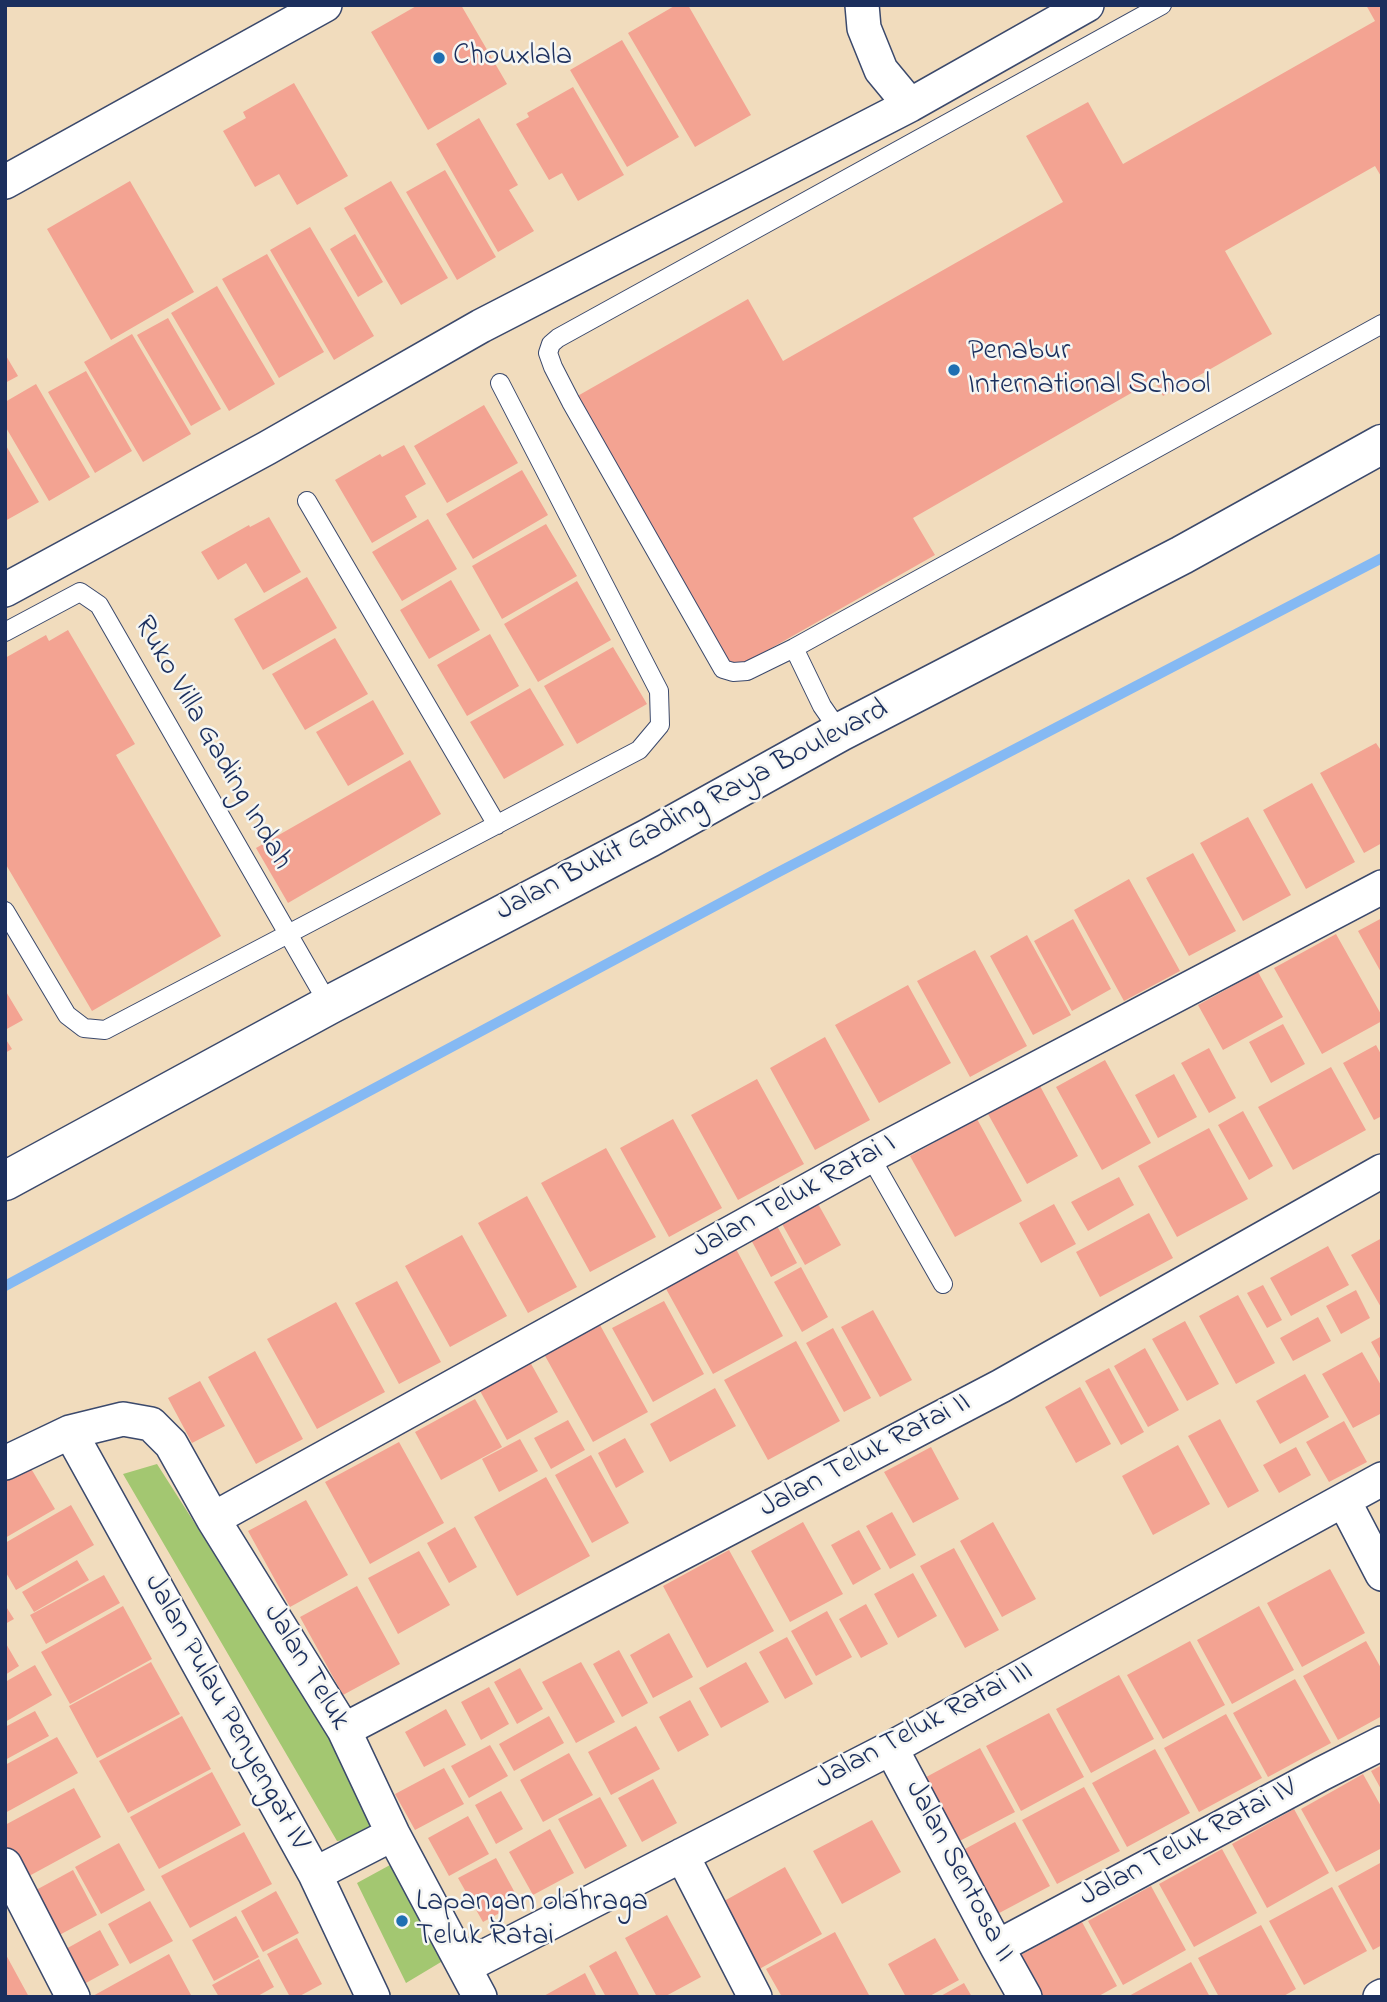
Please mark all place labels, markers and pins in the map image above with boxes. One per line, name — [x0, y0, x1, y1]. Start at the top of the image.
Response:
place label: Chouxlala — [453, 40, 572, 76]
marker: Chouxlala — [431, 50, 447, 66]
place label: Penabur International School — [968, 335, 1210, 406]
marker: Penabur International School — [946, 362, 962, 378]
place label: Lapangan olahraga Teluk Ratai — [416, 1886, 648, 1956]
marker: Lapangan olahraga Teluk Ratai — [394, 1913, 410, 1929]

